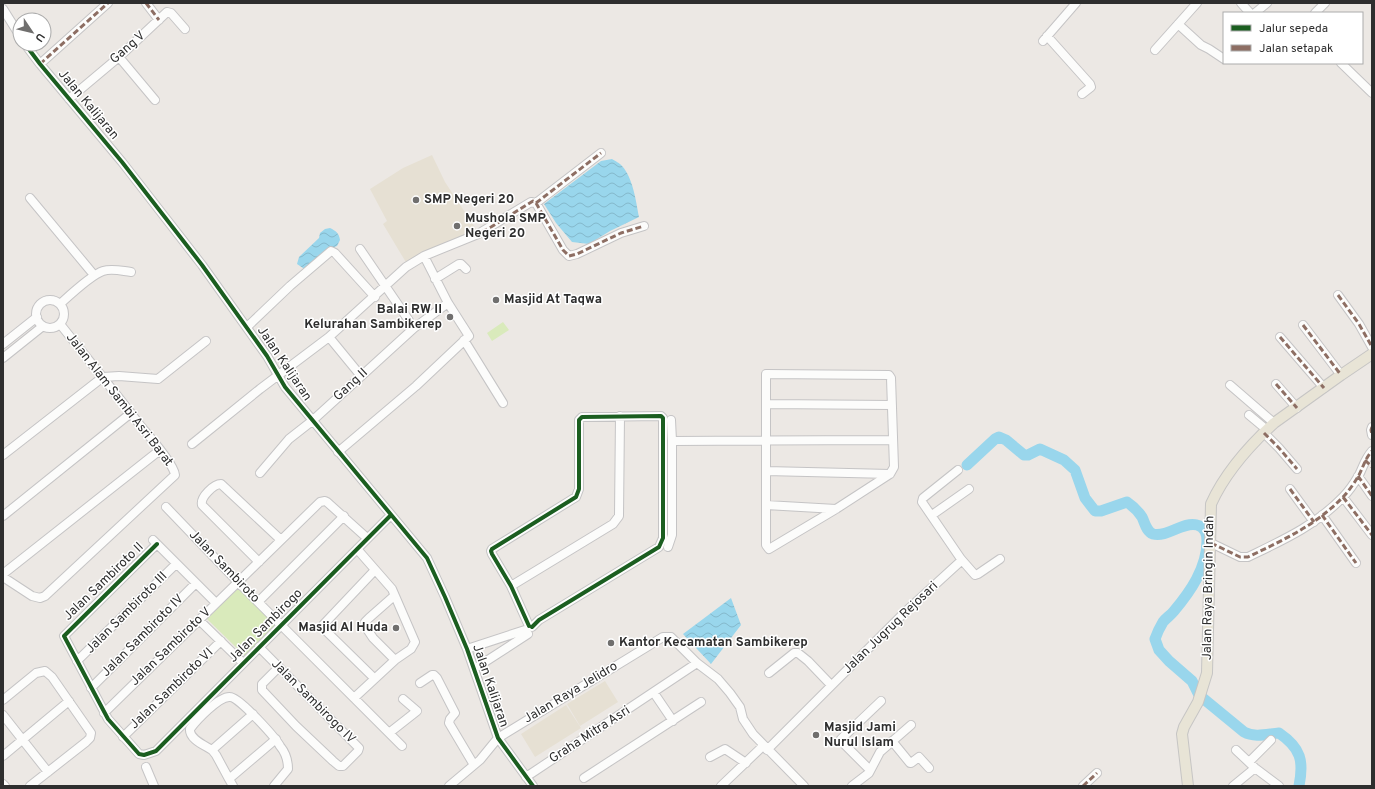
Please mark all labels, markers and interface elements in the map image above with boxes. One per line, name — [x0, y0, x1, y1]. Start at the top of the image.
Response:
north arrow — [12, 12, 52, 52]
legend — [1223, 12, 1363, 64]
text: Jalur sepeda — [1259, 21, 1328, 37]
street label: Gang V — [107, 28, 149, 68]
text: U — [31, 30, 47, 44]
text: Jalan setapak — [1259, 41, 1333, 57]
street label: Jalan Kalijaran — [54, 67, 122, 143]
place label: SMP Negeri 20 — [424, 192, 514, 208]
marker: SMP Negeri 20 — [411, 195, 421, 205]
place label: Mushola SMP Negeri 20 — [465, 211, 546, 242]
marker: Mushola SMP Negeri 20 — [452, 221, 462, 231]
place label: Masjid At Taqwa — [504, 292, 602, 308]
marker: Masjid At Taqwa — [491, 295, 501, 305]
place label: Balai RW II Kelurahan Sambikerep — [304, 302, 442, 333]
marker: Balai RW II Kelurahan Sambikerep — [445, 312, 455, 322]
street label: Jalan Kalijaran — [253, 324, 315, 404]
street label: Jalan Alam Sambi Asri Barat — [62, 330, 176, 470]
street label: Gang II — [330, 365, 372, 405]
street label: Jalan Raya Bringin Indah — [1200, 516, 1218, 660]
street label: Jalan Sambiroto — [185, 527, 263, 607]
street label: Jalan Sambiroto II — [61, 540, 147, 624]
street label: Jalan Sambiroto III — [83, 569, 171, 657]
street label: Jalan Jugrug Rejosari — [840, 578, 942, 678]
street label: Jalan Sambirogo — [226, 586, 306, 666]
street label: Jalan Sambiroto IV — [98, 591, 188, 681]
street label: Jalan Sambiroto V — [127, 604, 215, 690]
place label: Masjid Al Huda — [298, 620, 388, 636]
marker: Masjid Al Huda — [391, 623, 401, 633]
place label: Kantor Kecamatan Sambikerep — [619, 635, 808, 651]
marker: Kantor Kecamatan Sambikerep — [606, 638, 616, 648]
street label: Jalan Kalijaran — [468, 643, 512, 729]
street label: Jalan Sambiroto VI — [127, 645, 217, 733]
street label: Jalan Sambirogo IV — [267, 656, 359, 748]
street label: Jalan Raya Jelidro — [521, 659, 621, 727]
street label: Graha Mitra Asri — [547, 703, 633, 767]
place label: Masjid Jami Nurul Islam — [824, 720, 896, 751]
marker: Masjid Jami Nurul Islam — [811, 730, 821, 740]

